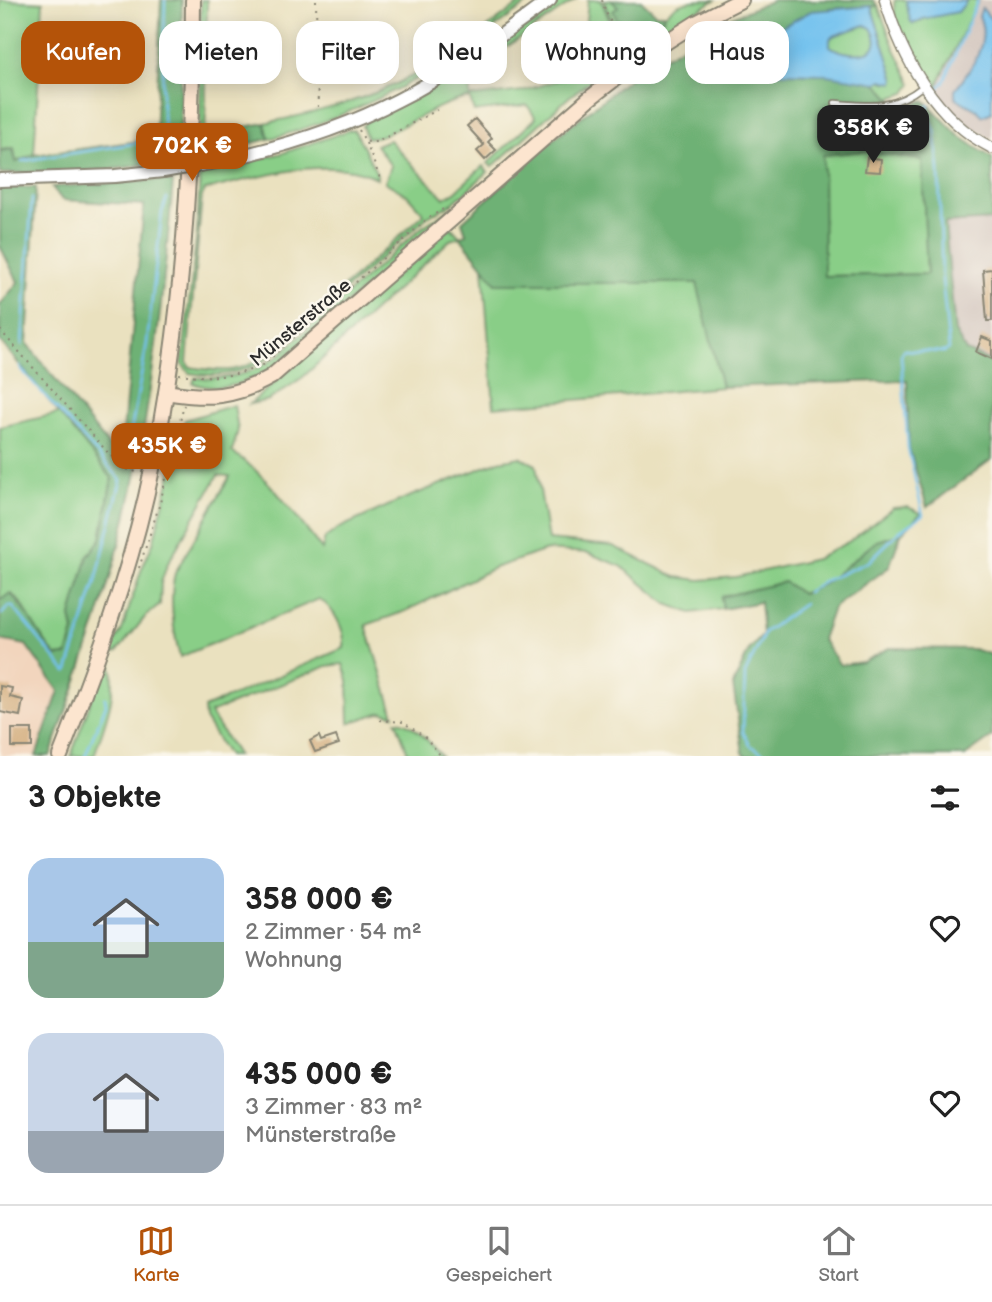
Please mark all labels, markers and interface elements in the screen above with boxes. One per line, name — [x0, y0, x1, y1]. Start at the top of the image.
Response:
chip: Kaufen — [21, 21, 145, 84]
chip: Mieten — [159, 21, 282, 84]
chip: Filter — [296, 21, 399, 84]
chip: Neu — [413, 21, 507, 84]
chip: Wohnung — [521, 21, 671, 84]
chip: Haus — [685, 21, 789, 84]
pin: 358K € — [816, 106, 930, 165]
text: 358K € — [833, 114, 913, 142]
pin: 702K € — [135, 124, 249, 183]
text: 702K € — [152, 132, 232, 160]
street label: Münsterstraße — [246, 274, 356, 372]
pin: 435K € — [110, 424, 224, 483]
text: 435K € — [127, 432, 207, 460]
icon: filters — [926, 779, 964, 817]
text: 3 Objekte — [28, 780, 161, 816]
text: 358 000 € — [245, 882, 393, 918]
icon: home — [84, 886, 168, 970]
icon: heart — [926, 909, 964, 947]
text: 2 Zimmer · 54 m² — [245, 918, 422, 946]
text: Wohnung — [245, 946, 342, 974]
text: 435 000 € — [245, 1057, 392, 1093]
icon: home — [84, 1061, 168, 1145]
icon: heart — [926, 1084, 964, 1122]
text: 3 Zimmer · 83 m² — [245, 1093, 423, 1121]
text: Münsterstraße — [245, 1121, 396, 1149]
tab: Karte — [133, 1222, 180, 1287]
tab: Gespeichert — [446, 1222, 552, 1287]
tab: Start — [818, 1222, 859, 1287]

